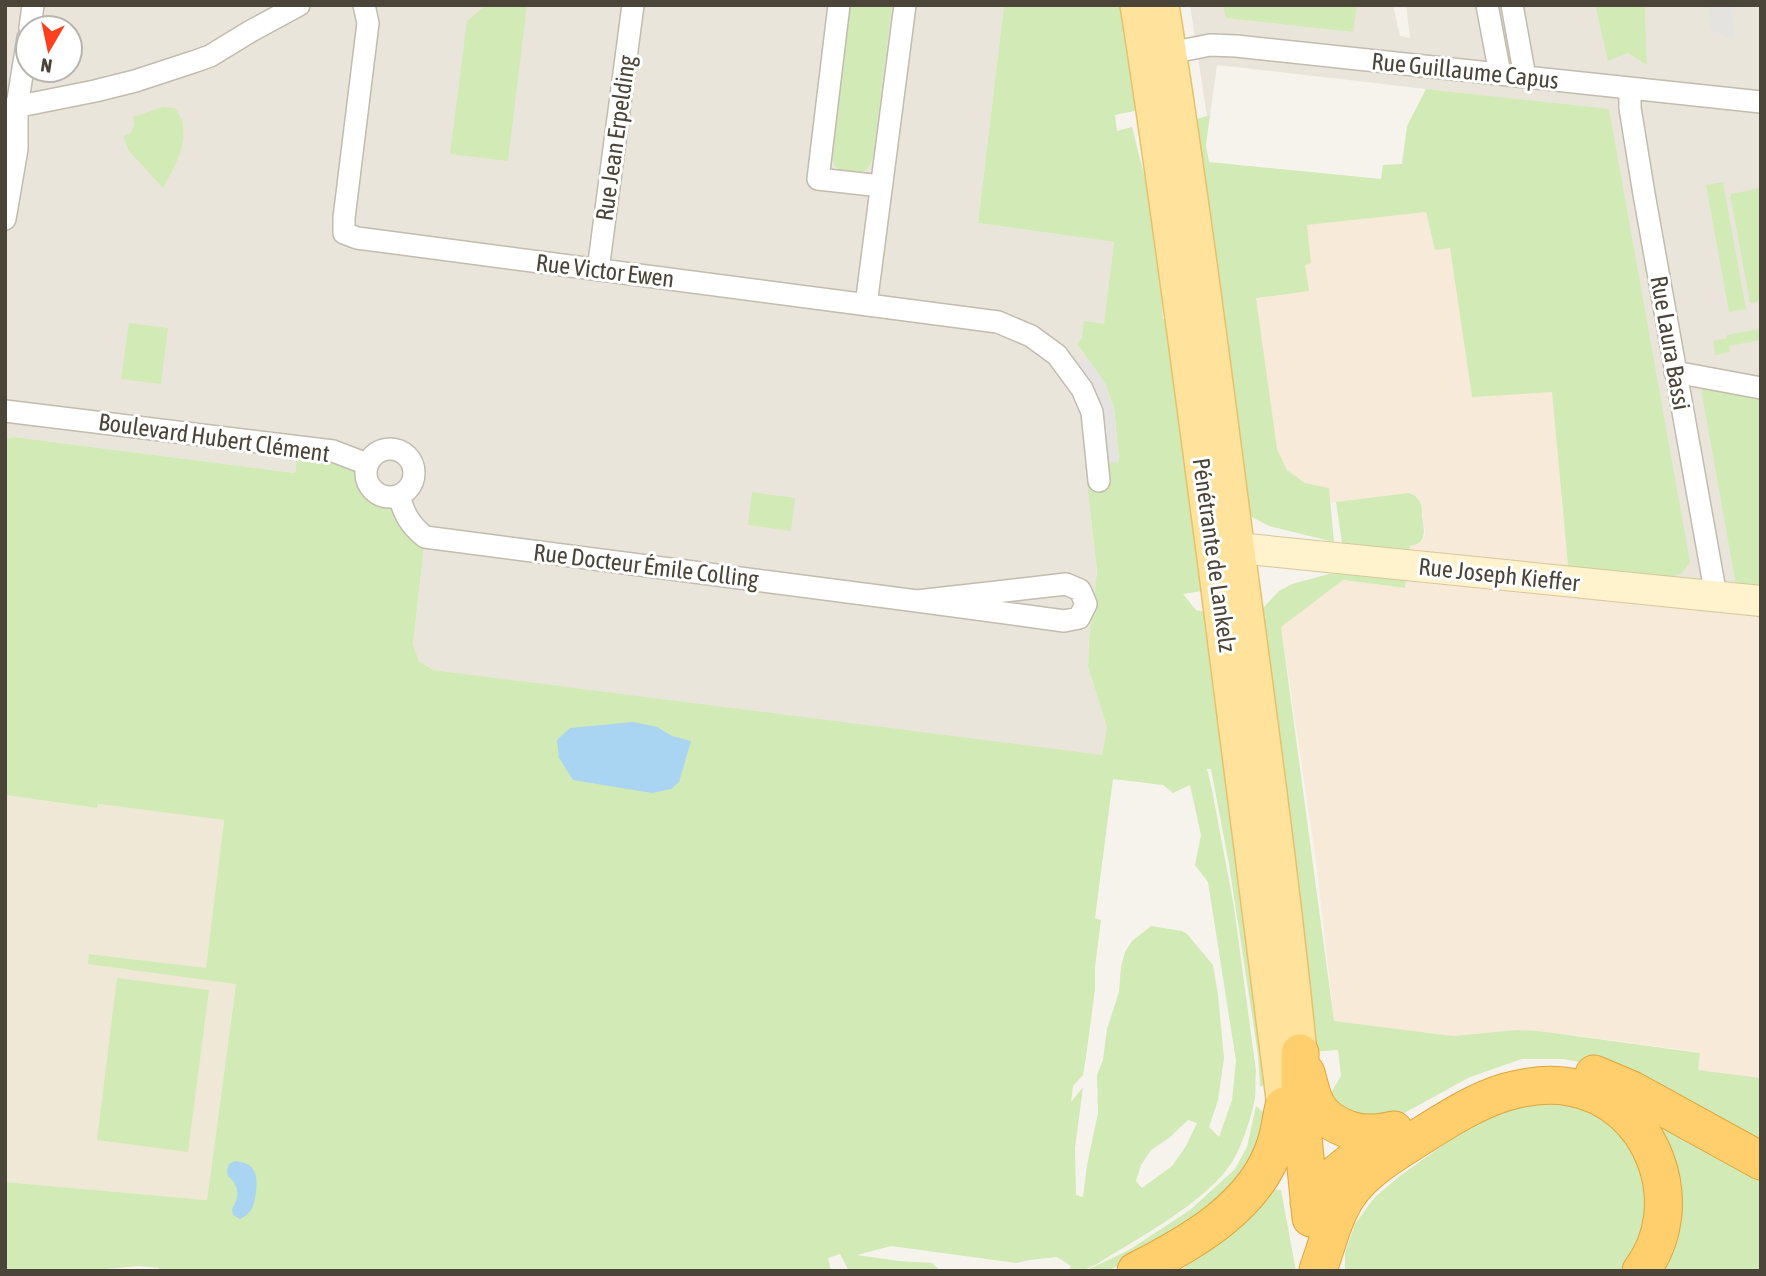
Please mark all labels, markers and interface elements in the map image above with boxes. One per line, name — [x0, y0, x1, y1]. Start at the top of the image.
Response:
north arrow — [14, 14, 84, 84]
street label: Rue Guillaume Capus — [1370, 47, 1560, 94]
street label: Rue Jean Erpelding — [591, 53, 641, 222]
text: N — [39, 54, 54, 78]
street label: Rue Victor Ewen — [534, 249, 676, 292]
street label: Rue Laura Bassi — [1645, 274, 1696, 412]
street label: Boulevard Hubert Clément — [97, 408, 331, 467]
street label: Pénétrante de Lankelz — [1188, 456, 1242, 654]
street label: Rue Docteur Émile Colling — [532, 538, 761, 593]
street label: Rue Joseph Kieffer — [1417, 553, 1582, 596]

